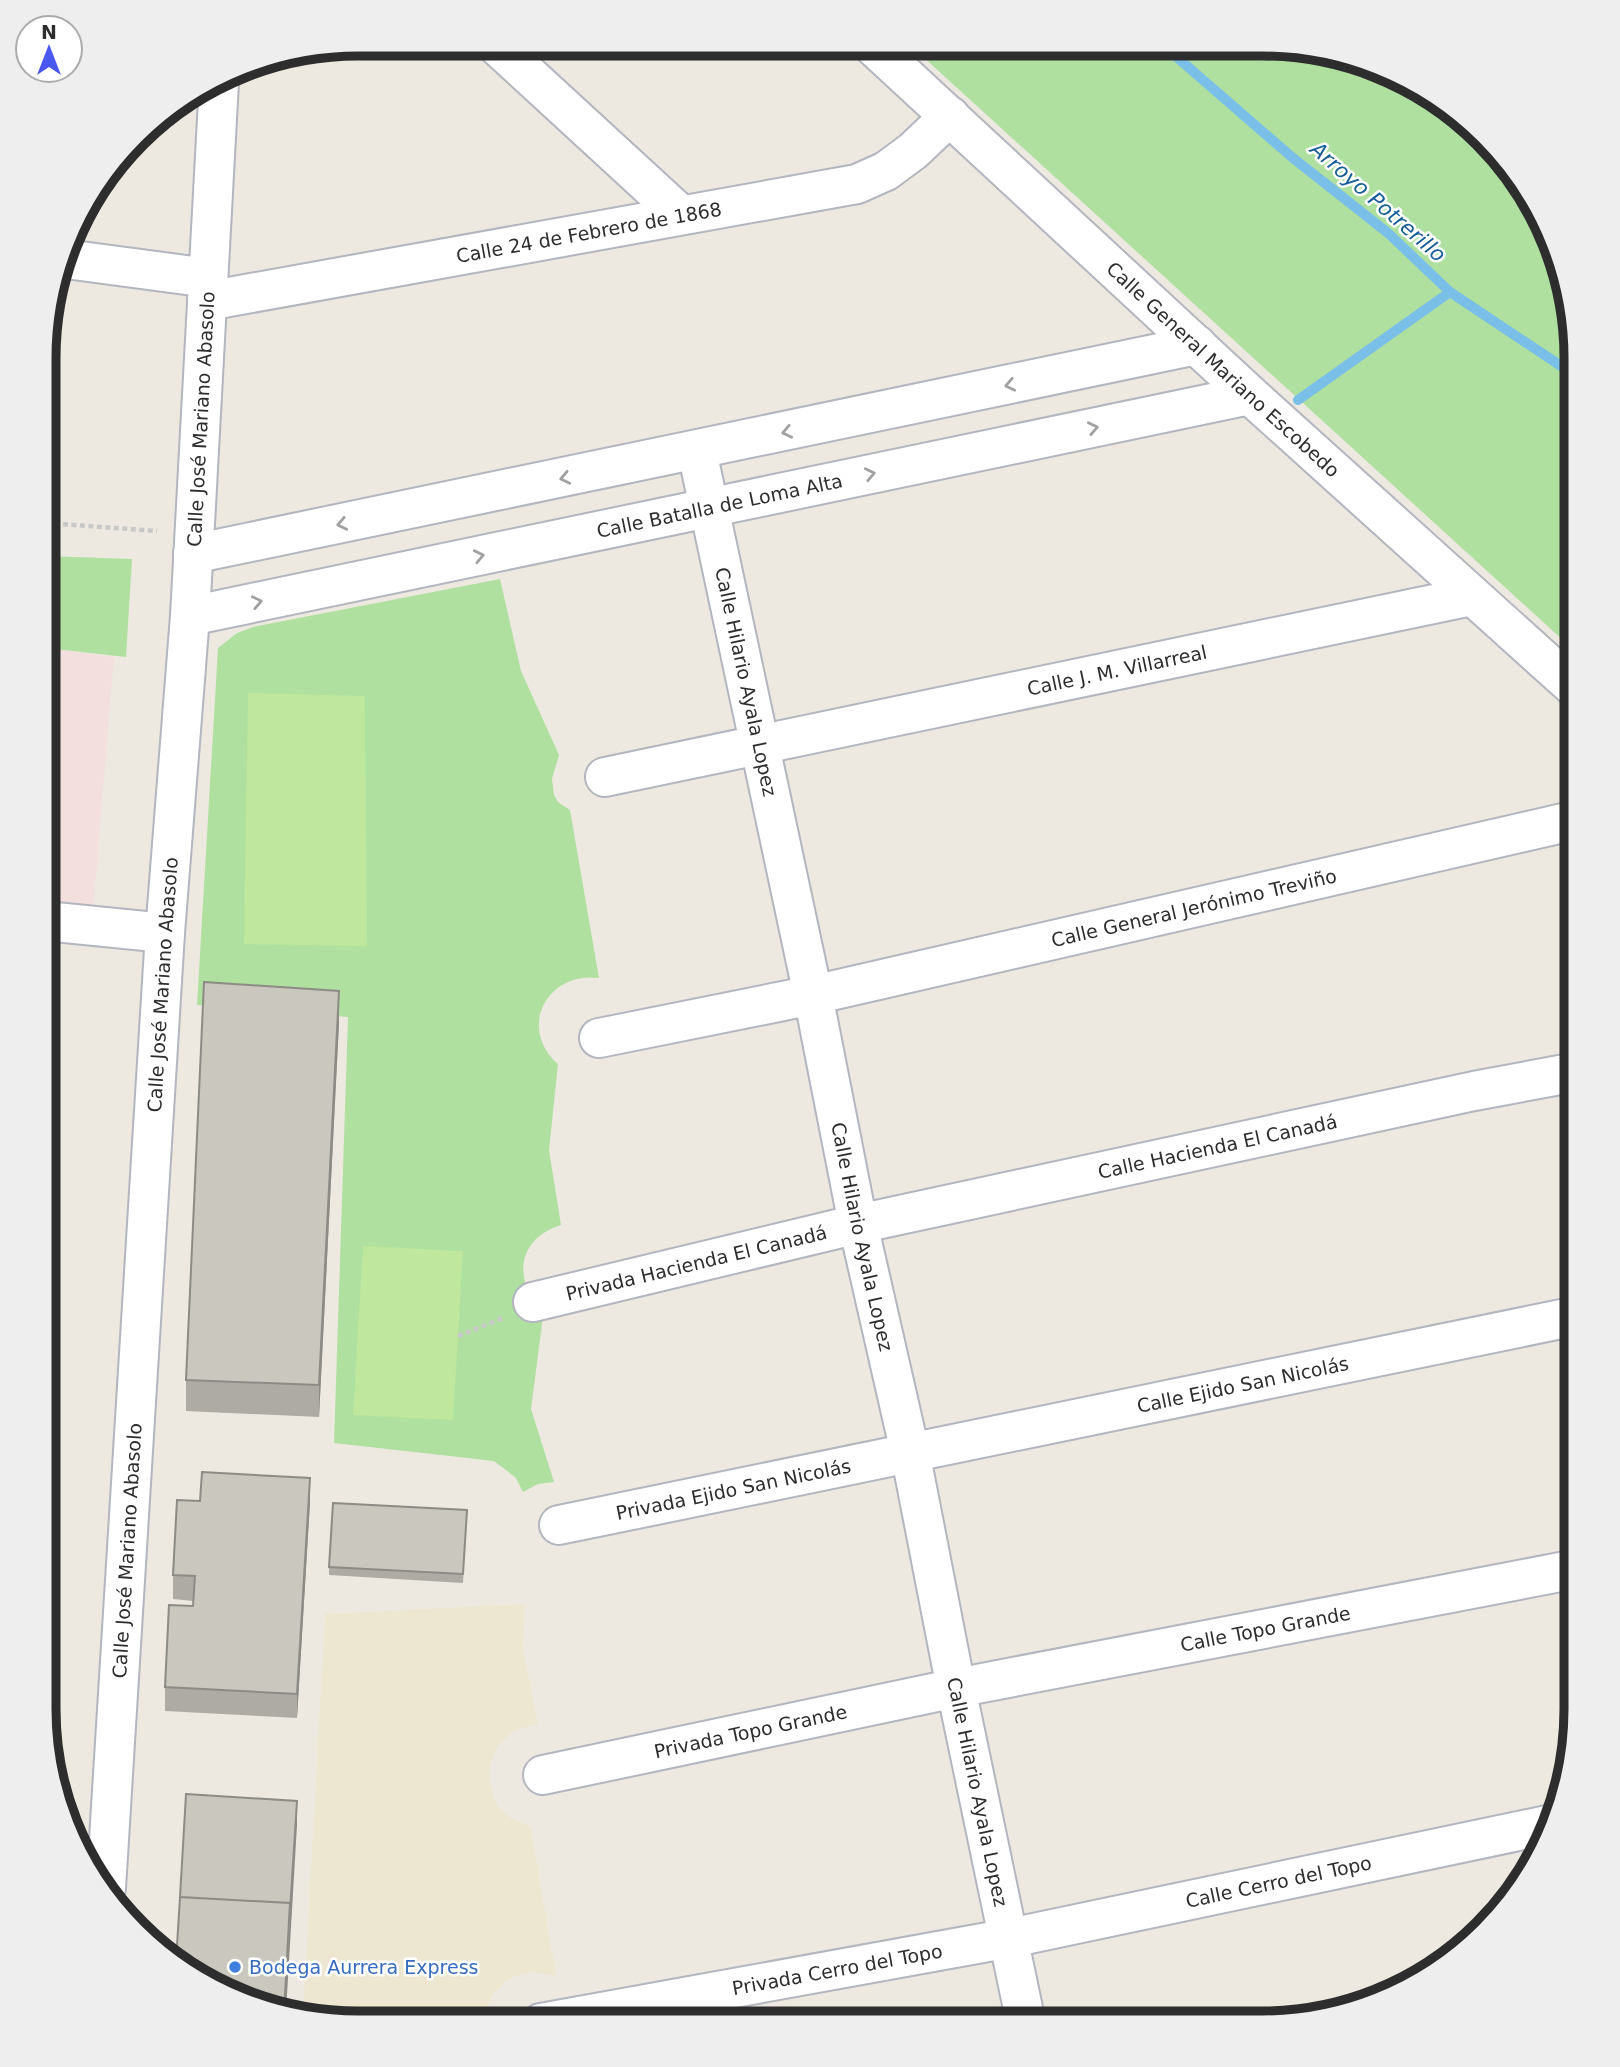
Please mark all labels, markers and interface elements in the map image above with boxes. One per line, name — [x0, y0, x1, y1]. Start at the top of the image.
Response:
north arrow — [14, 14, 84, 84]
text: N — [41, 21, 57, 43]
water label: Arroyo Potrerillo — [1304, 136, 1450, 267]
street label: Calle 24 de Febrero de 1868 — [454, 198, 723, 267]
street label: Calle General Mariano Escobedo — [1102, 257, 1344, 481]
street label: Calle José Mariano Abasolo — [183, 291, 219, 547]
one-way arrow — [1004, 376, 1016, 391]
one-way arrow — [1087, 421, 1099, 436]
one-way arrow — [781, 424, 793, 439]
one-way arrow — [864, 468, 876, 483]
street label: Calle Batalla de Loma Alta — [595, 469, 845, 542]
one-way arrow — [559, 470, 571, 485]
one-way arrow — [336, 516, 348, 531]
one-way arrow — [473, 549, 485, 564]
street label: Calle Hilario Ayala Lopez — [711, 565, 781, 798]
one-way arrow — [251, 596, 263, 611]
street label: Calle J. M. Villarreal — [1025, 641, 1209, 700]
street label: Calle José Mariano Abasolo — [143, 856, 182, 1113]
street label: Calle General Jerónimo Treviño — [1049, 864, 1339, 951]
street label: Calle Hacienda El Canadá — [1096, 1110, 1339, 1183]
street label: Calle Hilario Ayala Lopez — [827, 1120, 898, 1353]
street label: Privada Hacienda El Canadá — [564, 1221, 829, 1305]
street label: Calle Ejido San Nicolás — [1135, 1352, 1351, 1417]
street label: Calle José Mariano Abasolo — [108, 1422, 146, 1679]
street label: Privada Ejido San Nicolás — [614, 1454, 853, 1524]
street label: Calle Topo Grande — [1178, 1602, 1352, 1656]
street label: Calle Hilario Ayala Lopez — [943, 1675, 1012, 1909]
street label: Privada Topo Grande — [652, 1700, 849, 1762]
street label: Calle Cerro del Topo — [1183, 1851, 1374, 1912]
street label: Privada Cerro del Topo — [730, 1939, 944, 1999]
place label: Bodega Aurrera Express — [249, 1956, 478, 1978]
marker: Bodega Aurrera Express — [227, 1959, 243, 1975]

